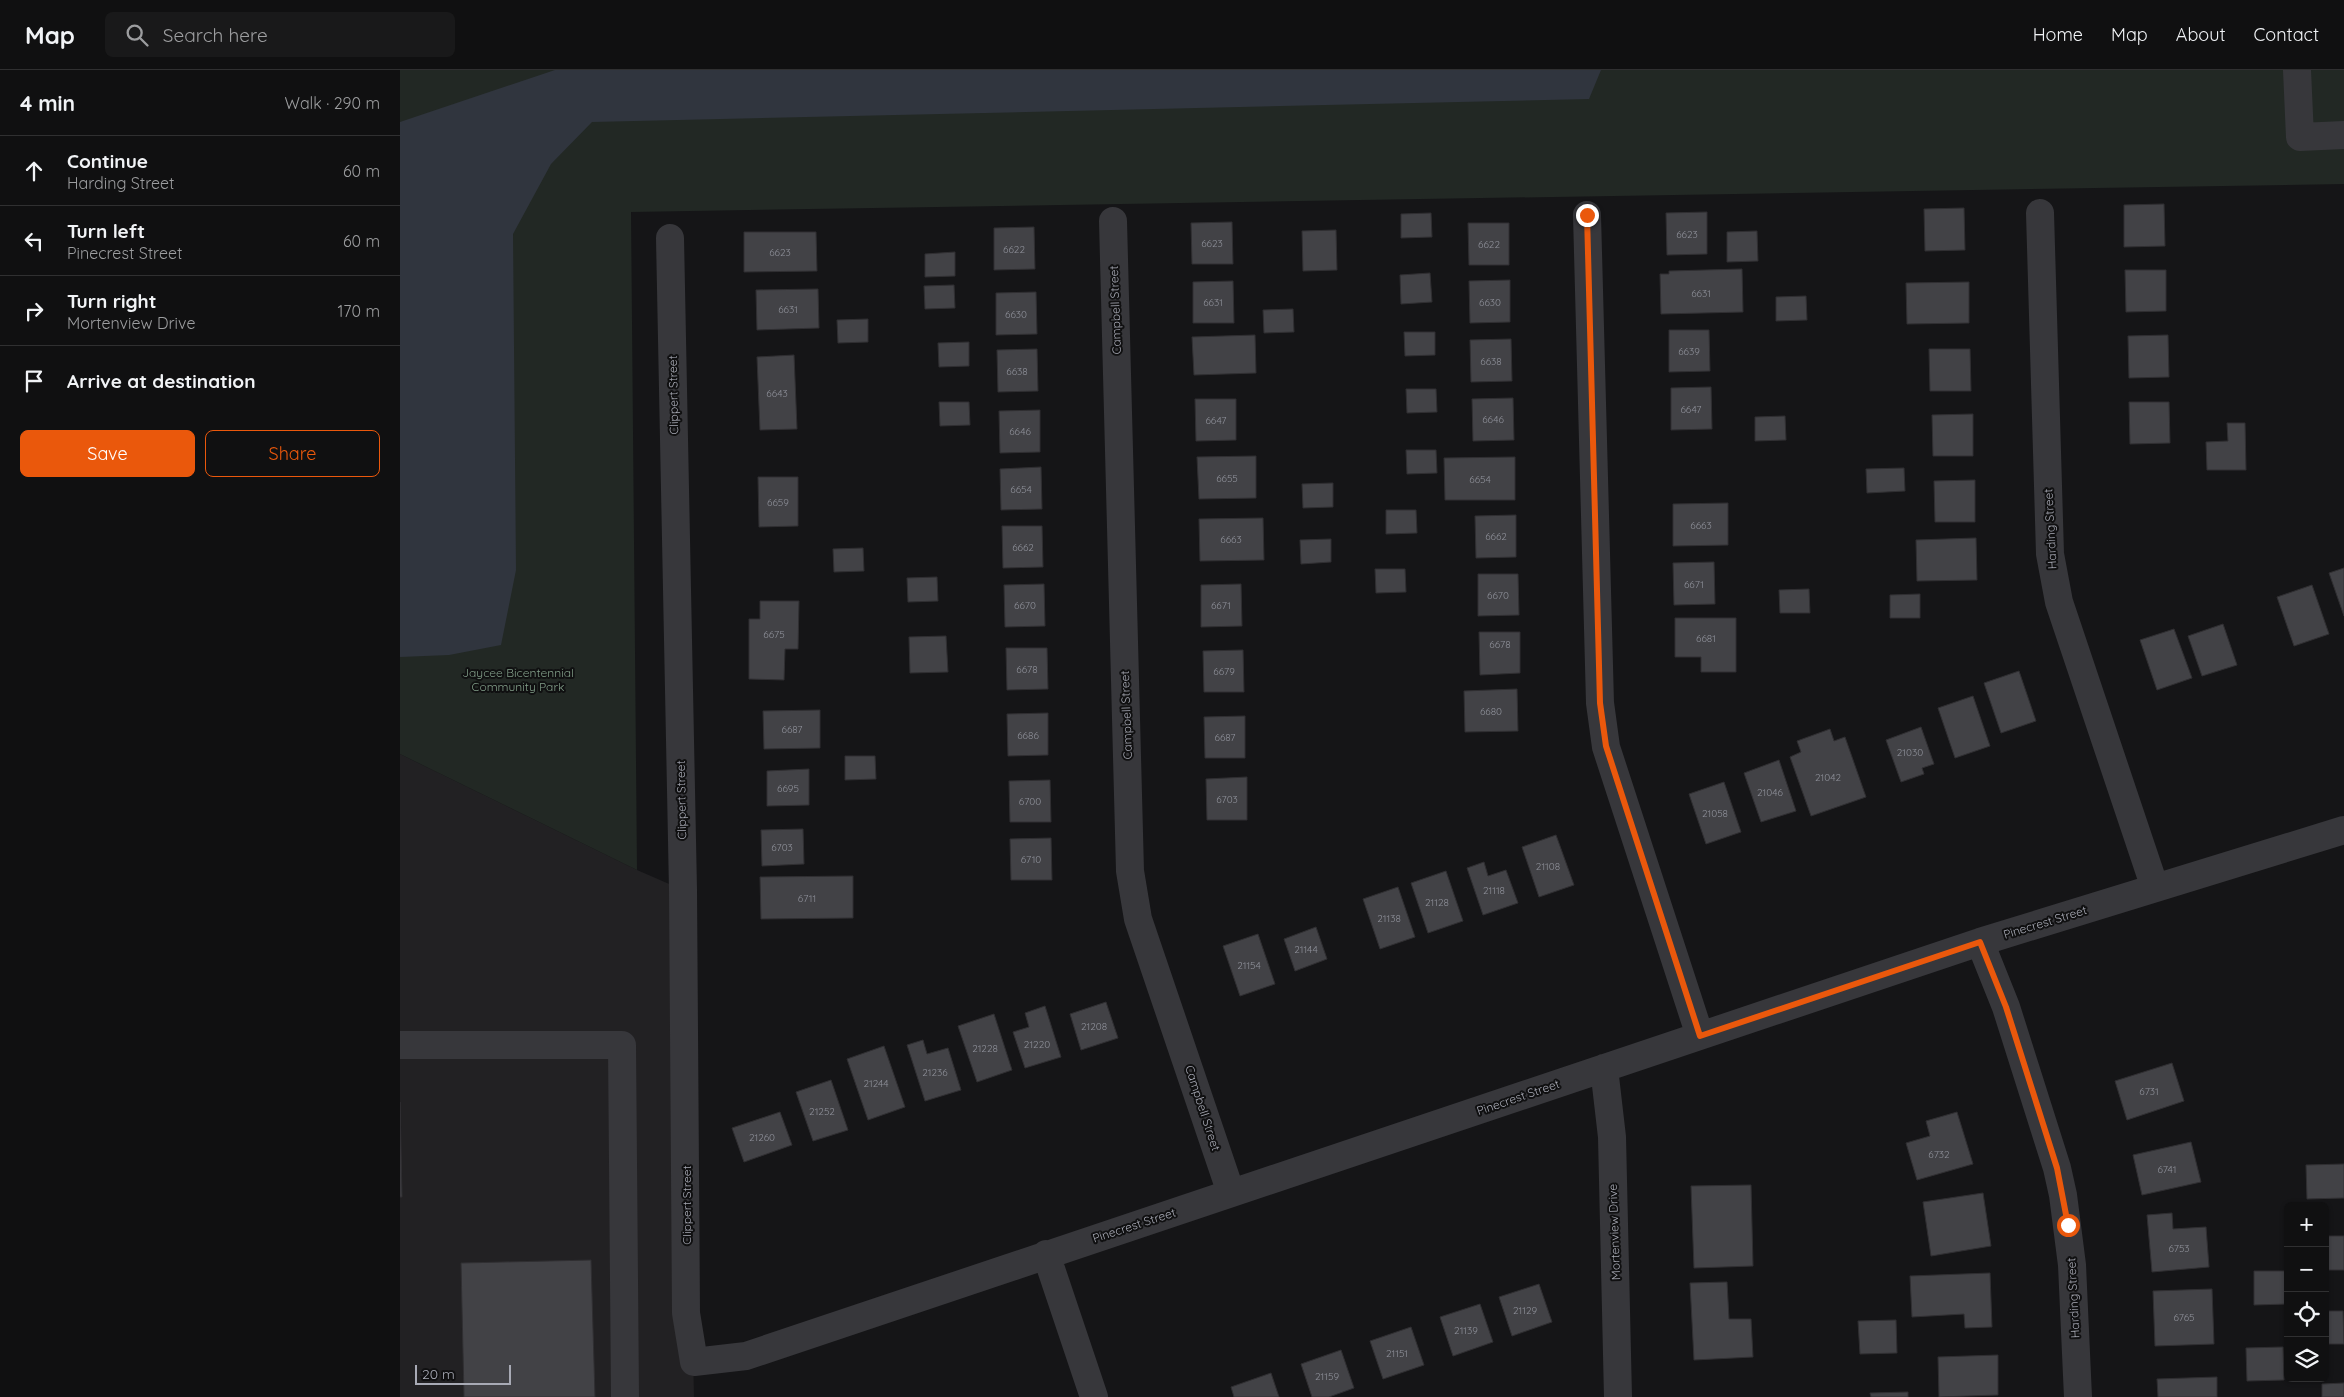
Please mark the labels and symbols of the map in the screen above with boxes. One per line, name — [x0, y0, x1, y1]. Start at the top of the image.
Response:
route end — [1576, 204, 1599, 227]
house number: 6623 — [1676, 228, 1698, 241]
house number: 6623 — [1201, 237, 1223, 250]
house number: 6622 — [1478, 238, 1500, 251]
house number: 6622 — [1003, 243, 1025, 256]
house number: 6623 — [769, 246, 791, 259]
street label: Campbell Street — [1106, 265, 1124, 355]
house number: 6631 — [1691, 287, 1711, 300]
house number: 6631 — [1203, 296, 1223, 309]
house number: 6630 — [1479, 296, 1501, 309]
house number: 6631 — [778, 303, 798, 316]
house number: 6630 — [1005, 308, 1027, 321]
house number: 6639 — [1678, 345, 1700, 358]
street label: Clippert Street — [665, 355, 681, 435]
house number: 6638 — [1480, 355, 1502, 368]
house number: 6638 — [1006, 365, 1028, 378]
house number: 6643 — [766, 387, 788, 400]
house number: 6647 — [1680, 403, 1702, 416]
house number: 6646 — [1482, 413, 1504, 426]
house number: 6647 — [1205, 414, 1227, 427]
house number: 6646 — [1009, 425, 1031, 438]
house number: 6655 — [1216, 472, 1238, 485]
house number: 6654 — [1469, 473, 1491, 486]
house number: 6654 — [1010, 483, 1032, 496]
street label: Harding Street — [2040, 488, 2060, 570]
house number: 6659 — [767, 496, 789, 509]
house number: 6663 — [1690, 519, 1712, 532]
house number: 6662 — [1485, 530, 1507, 543]
house number: 6663 — [1220, 533, 1242, 546]
house number: 6662 — [1012, 541, 1034, 554]
house number: 6671 — [1684, 578, 1704, 591]
house number: 6670 — [1487, 589, 1509, 602]
house number: 6670 — [1014, 599, 1036, 612]
house number: 6671 — [1211, 599, 1231, 612]
house number: 6675 — [763, 628, 785, 641]
house number: 6681 — [1696, 632, 1716, 645]
house number: 6678 — [1489, 638, 1511, 651]
house number: 6678 — [1016, 663, 1038, 676]
park label: Jaycee Bicentennial Community Park — [462, 665, 574, 694]
house number: 6679 — [1213, 665, 1235, 678]
street label: Campbell Street — [1117, 670, 1135, 760]
house number: 6680 — [1480, 705, 1502, 718]
house number: 6687 — [782, 723, 803, 736]
house number: 6686 — [1017, 729, 1039, 742]
house number: 6687 — [1215, 731, 1236, 744]
house number: 21030 — [1897, 746, 1923, 759]
street label: Clippert Street — [673, 760, 689, 840]
house number: 21042 — [1815, 771, 1841, 784]
house number: 6695 — [777, 782, 799, 795]
house number: 21046 — [1757, 786, 1784, 799]
house number: 6703 — [1216, 793, 1238, 806]
house number: 6700 — [1019, 795, 1041, 808]
house number: 21058 — [1702, 807, 1728, 820]
house number: 6703 — [771, 841, 793, 854]
house number: 6710 — [1021, 853, 1041, 866]
house number: 21108 — [1536, 860, 1560, 873]
house number: 21118 — [1483, 884, 1505, 897]
house number: 6711 — [798, 892, 816, 905]
house number: 21128 — [1425, 896, 1449, 909]
street label: Pinecrest Street — [2001, 902, 2089, 942]
house number: 21138 — [1377, 912, 1401, 925]
house number: 21144 — [1294, 943, 1318, 956]
house number: 21154 — [1237, 959, 1261, 972]
house number: 21208 — [1081, 1020, 1107, 1033]
house number: 21220 — [1024, 1038, 1050, 1051]
house number: 21228 — [972, 1042, 998, 1055]
street label: Campbell Street — [1182, 1063, 1224, 1153]
house number: 21236 — [922, 1066, 948, 1079]
street label: Pinecrest Street — [1475, 1076, 1561, 1118]
house number: 21244 — [863, 1077, 889, 1090]
house number: 6731 — [2139, 1085, 2159, 1098]
house number: 21252 — [809, 1105, 835, 1118]
house number: 21260 — [749, 1131, 775, 1144]
house number: 6732 — [1928, 1148, 1950, 1161]
house number: 6741 — [2157, 1163, 2177, 1176]
street label: Clippert Street — [679, 1165, 694, 1245]
street label: Mortenview Drive — [1605, 1183, 1623, 1280]
street label: Pinecrest Street — [1091, 1204, 1177, 1246]
route start — [2057, 1214, 2080, 1237]
house number: 6753 — [2168, 1242, 2190, 1255]
street label: Harding Street — [2063, 1257, 2083, 1339]
house number: 21129 — [1513, 1304, 1537, 1317]
house number: 6765 — [2173, 1311, 2195, 1324]
house number: 21139 — [1454, 1324, 1478, 1337]
house number: 21151 — [1386, 1347, 1408, 1360]
scale bar — [415, 1362, 511, 1385]
house number: 21159 — [1315, 1370, 1339, 1383]

